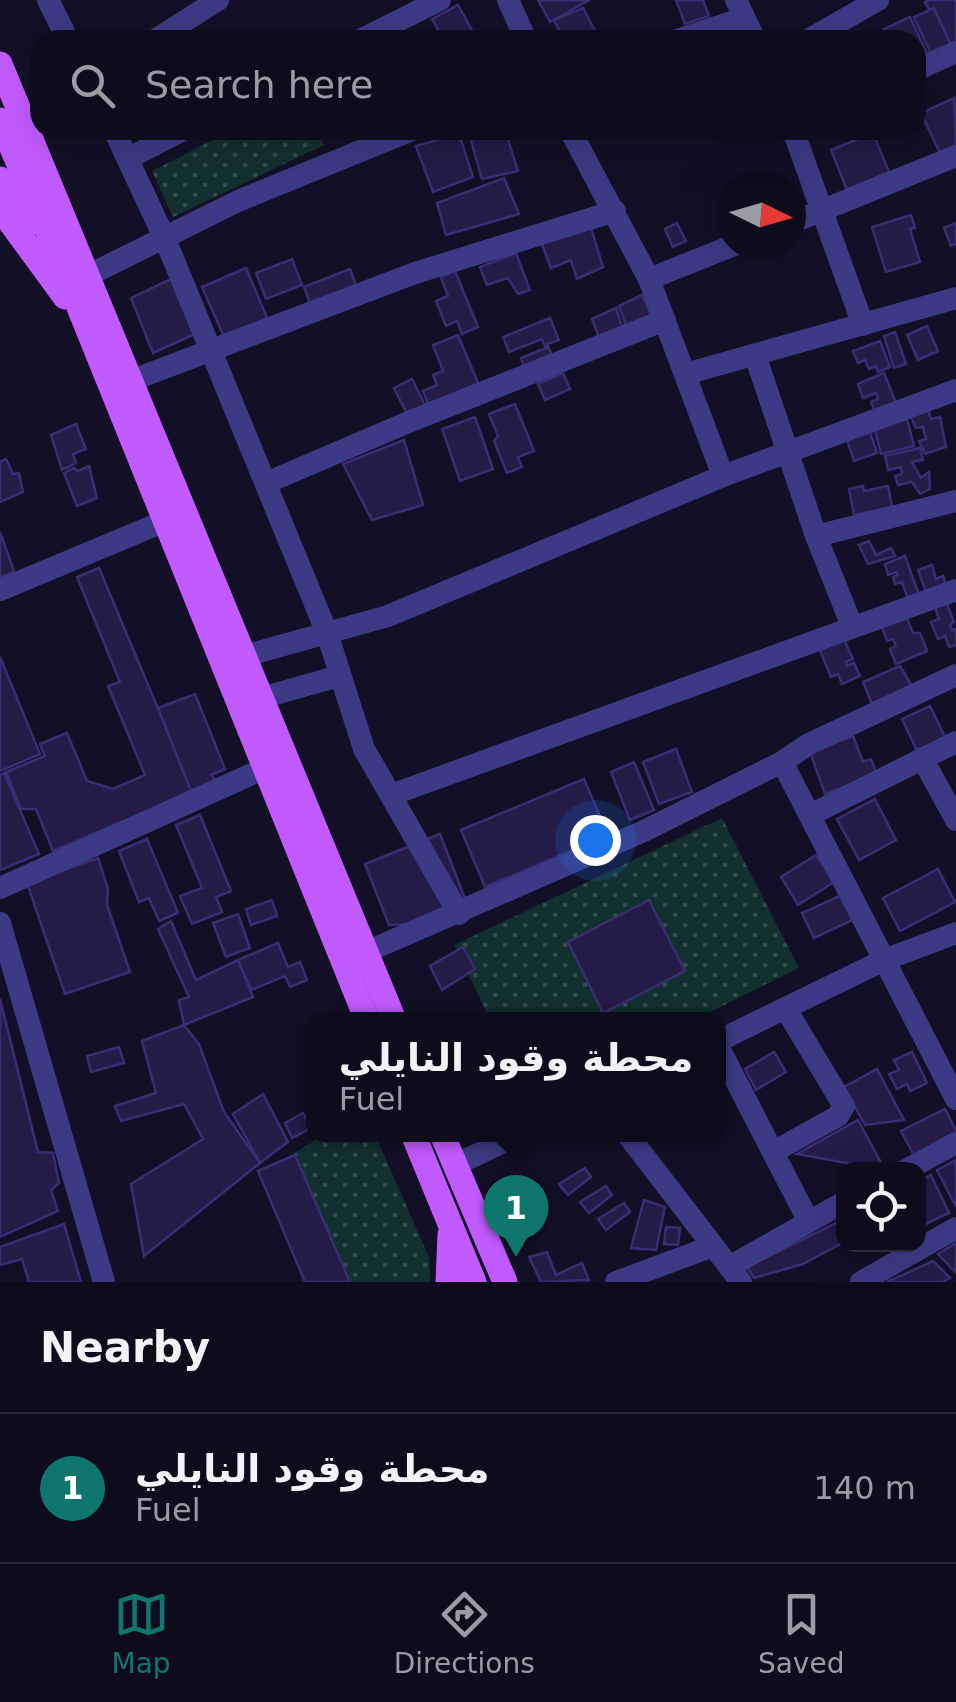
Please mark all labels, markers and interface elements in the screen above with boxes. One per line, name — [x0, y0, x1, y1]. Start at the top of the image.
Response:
search box — [30, 30, 926, 140]
icon: search — [65, 58, 120, 113]
text: Search here — [145, 63, 373, 107]
north arrow — [716, 170, 806, 260]
your location — [570, 815, 621, 866]
popup — [306, 1012, 726, 1142]
text: محطة وقود النايلي — [339, 1036, 693, 1080]
text: Fuel — [339, 1080, 404, 1118]
map controls — [836, 1162, 926, 1252]
button: locate — [836, 1162, 926, 1252]
pin: 1 — [484, 1174, 548, 1257]
text: Nearby — [40, 1323, 210, 1372]
text: محطة وقود النايلي — [135, 1447, 490, 1491]
text: 1 — [61, 1469, 84, 1507]
text: 140 m — [814, 1469, 916, 1507]
text: Fuel — [135, 1491, 201, 1529]
tab: Map — [112, 1587, 171, 1680]
tab: Directions — [394, 1587, 535, 1680]
tab: Saved — [758, 1587, 844, 1680]

